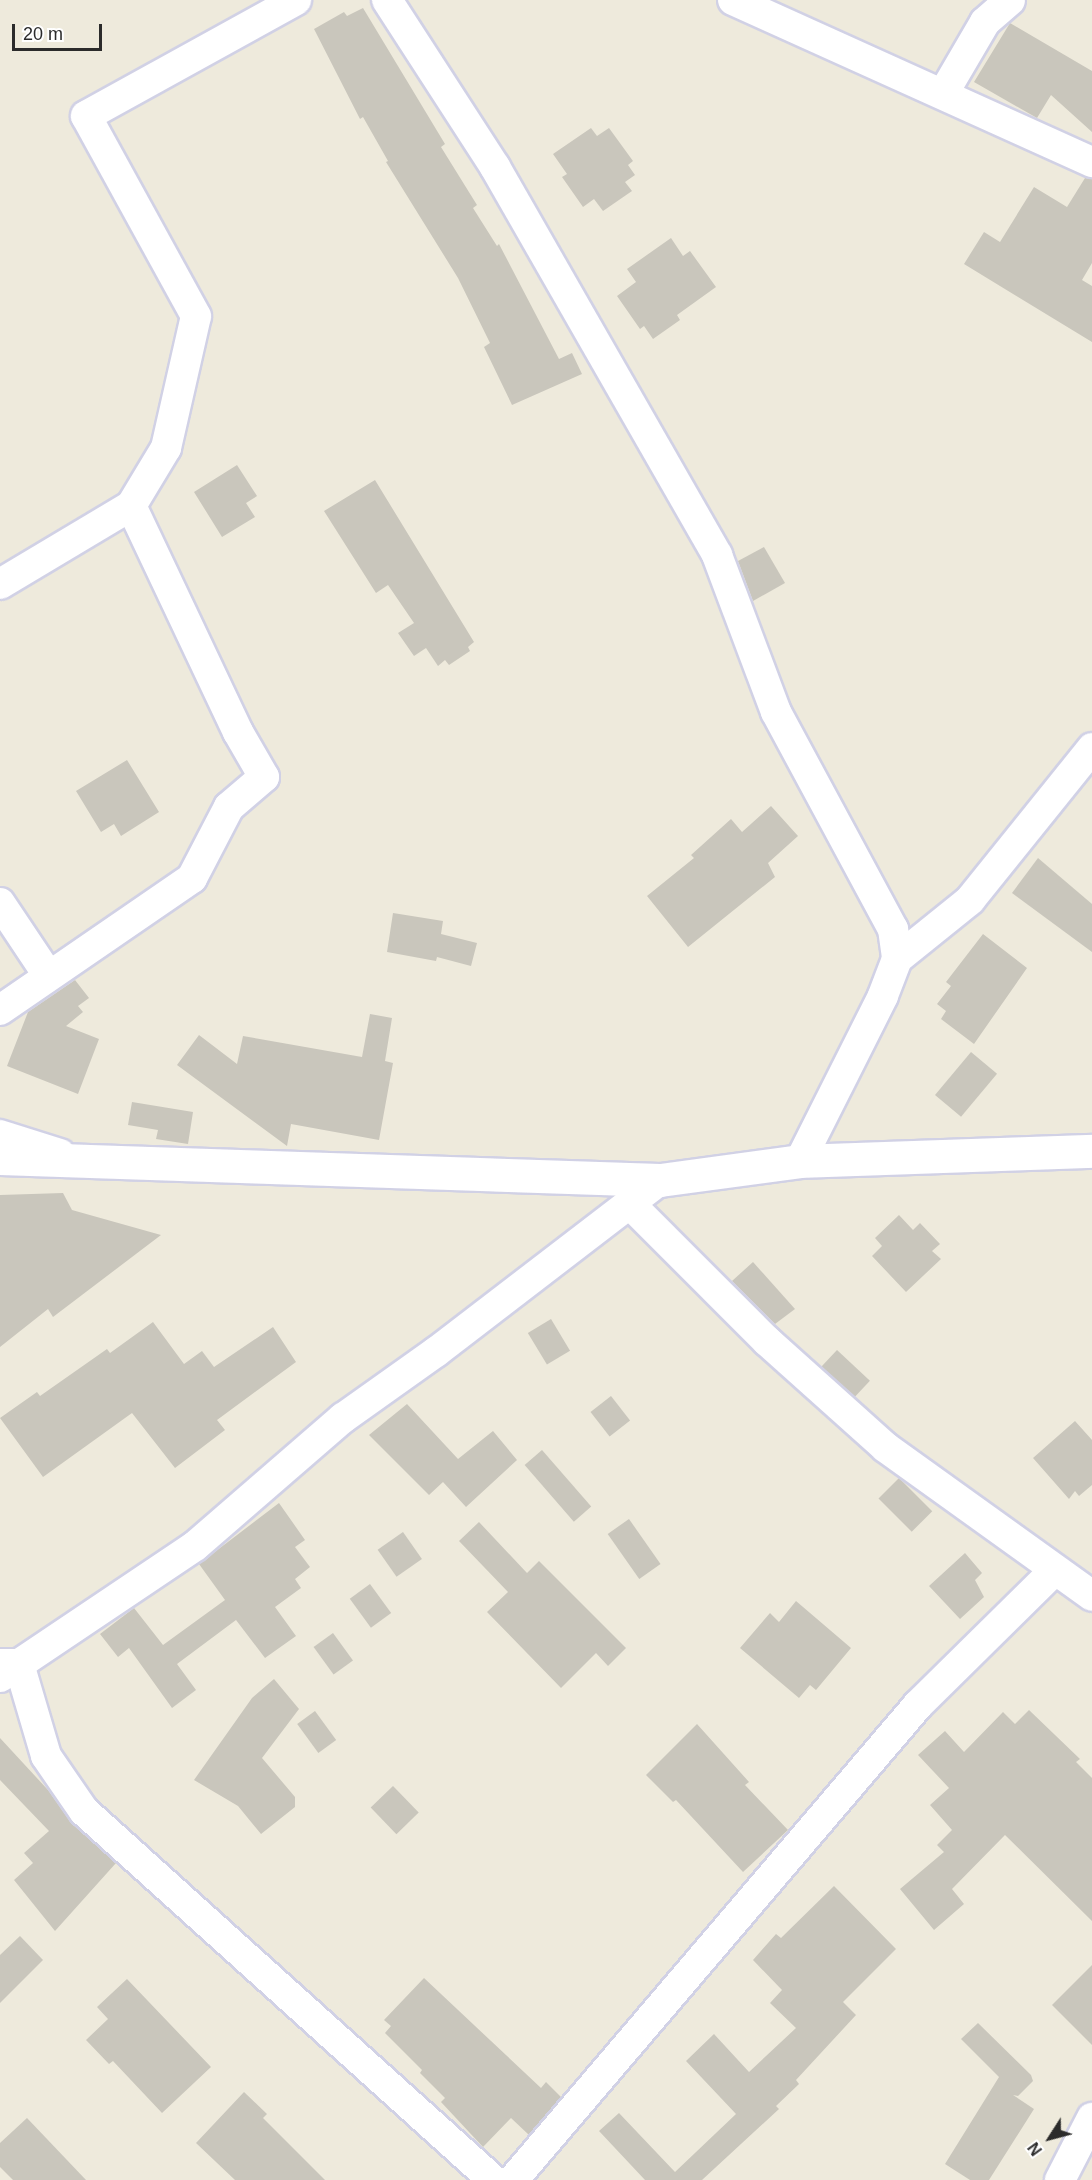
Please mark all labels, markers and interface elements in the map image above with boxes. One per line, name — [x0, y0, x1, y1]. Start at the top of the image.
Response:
scale bar — [15, 12, 105, 50]
text: 20 m — [23, 24, 63, 44]
north arrow — [1020, 2108, 1080, 2168]
text: N — [1025, 2139, 1045, 2159]

